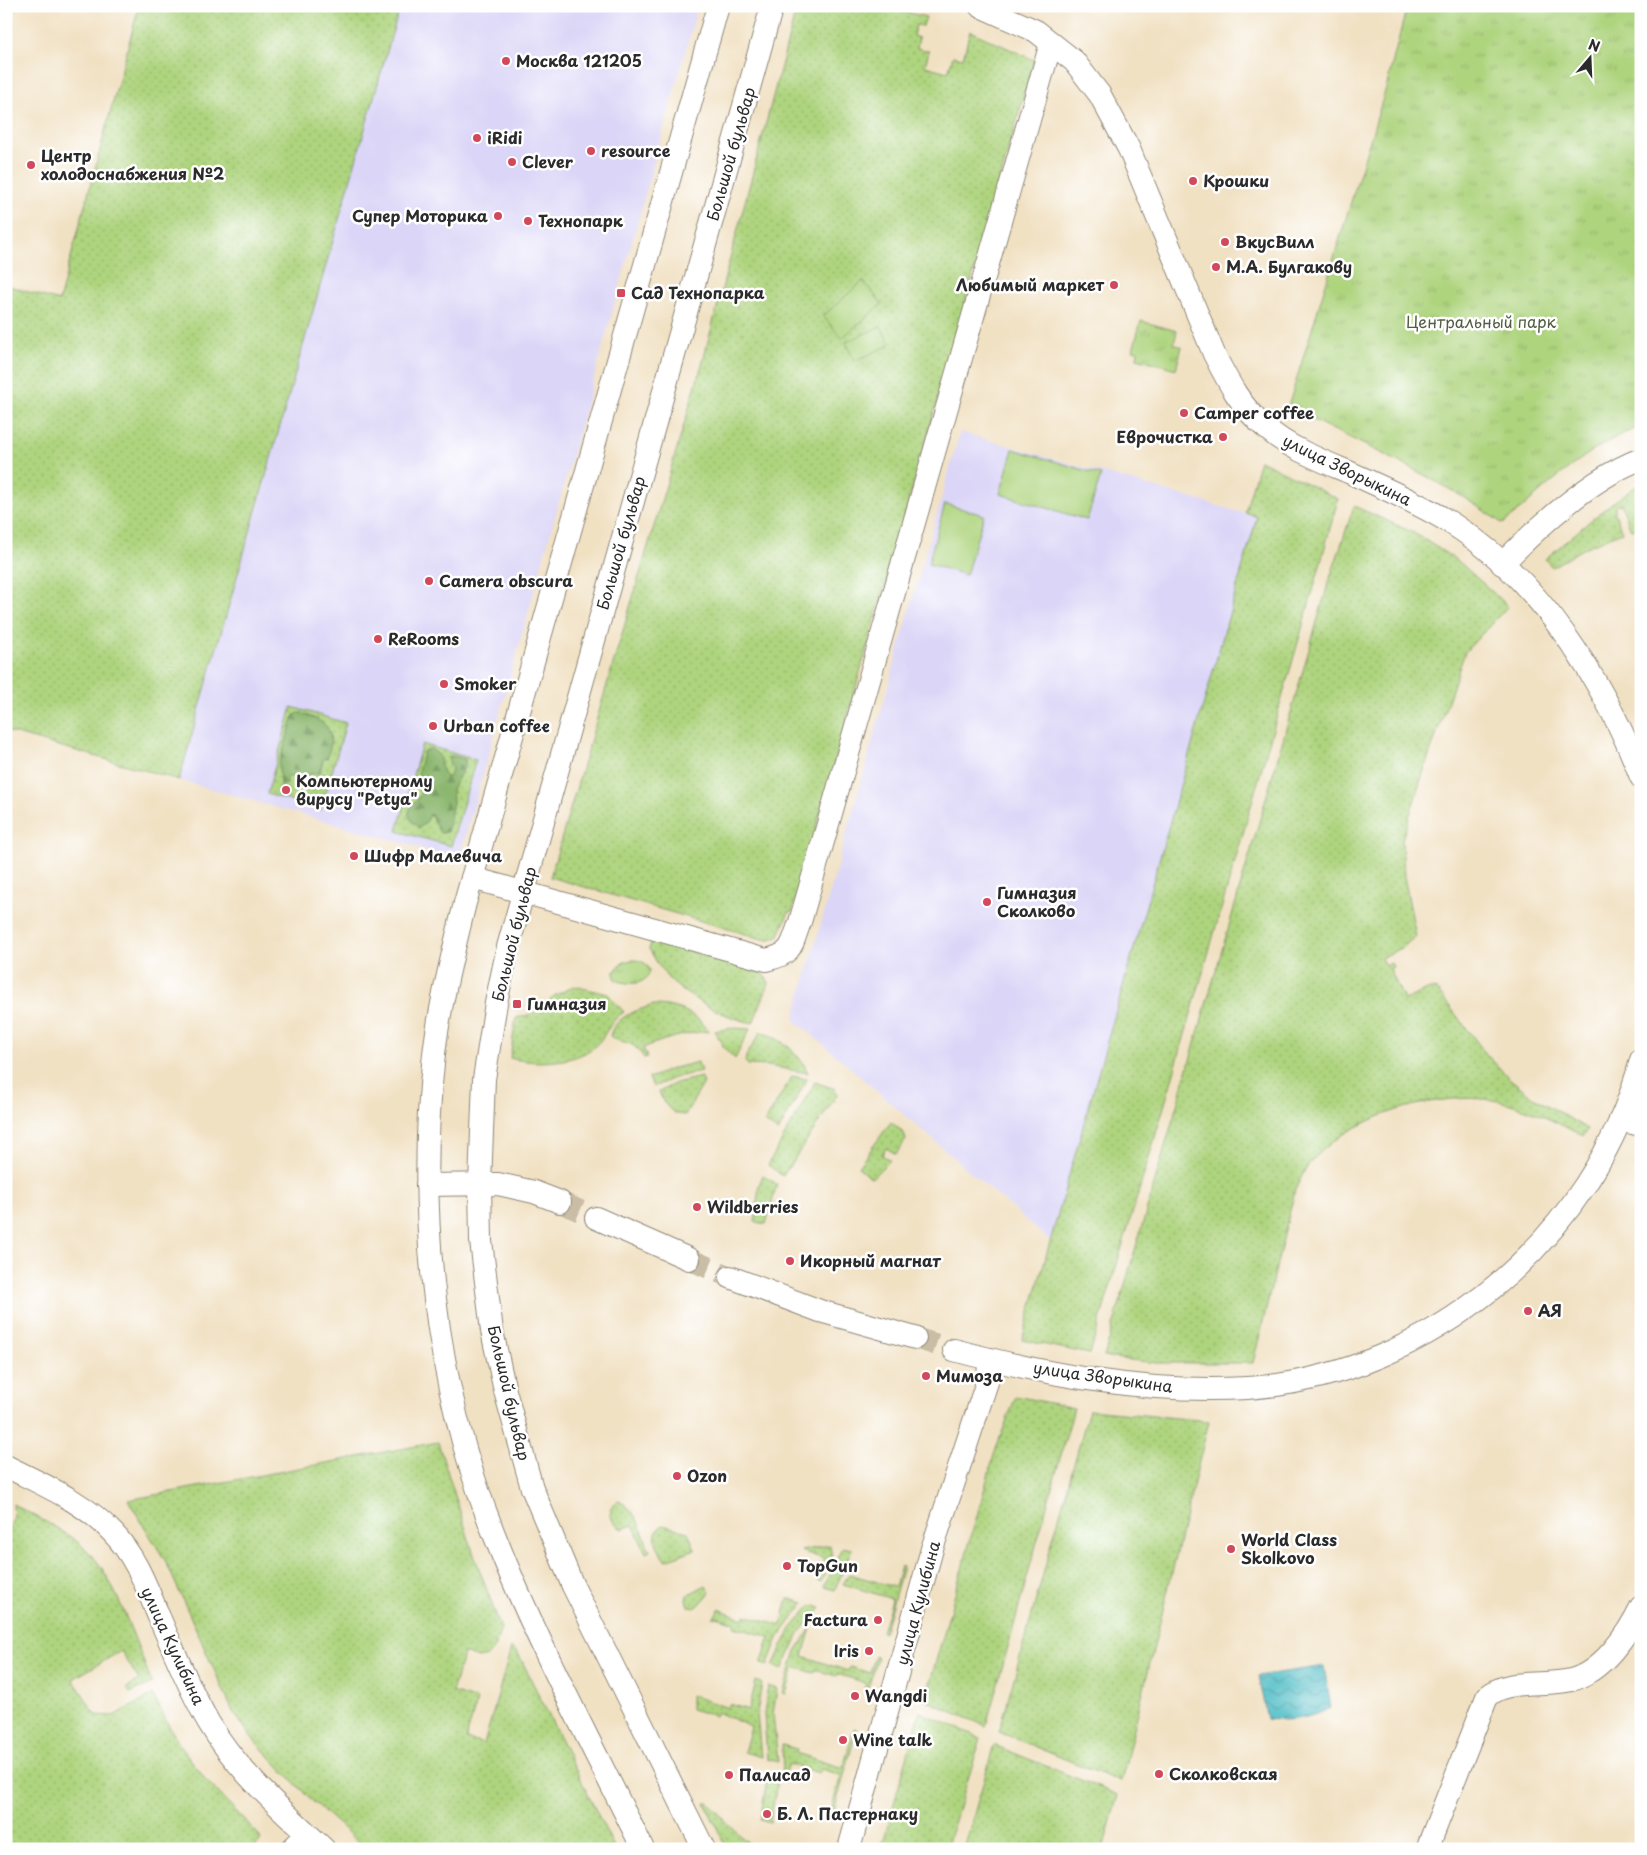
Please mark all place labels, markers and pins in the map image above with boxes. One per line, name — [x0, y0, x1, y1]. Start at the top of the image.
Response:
place label: Москва 121205 — [516, 48, 642, 72]
marker: Москва 121205 — [500, 55, 512, 67]
place label: iRidi — [487, 125, 523, 149]
marker: iRidi — [471, 132, 483, 144]
place label: resource — [601, 138, 671, 162]
place label: Центр холодоснабжения №2 — [41, 143, 224, 185]
marker: resource — [585, 145, 597, 157]
place label: Clever — [522, 149, 574, 173]
marker: Clever — [506, 156, 518, 168]
marker: Центр холодоснабжения №2 — [25, 159, 37, 171]
place label: Крошки — [1203, 168, 1269, 192]
marker: Крошки — [1187, 175, 1199, 187]
place label: Супер Моторика — [352, 203, 488, 227]
place label: Технопарк — [538, 208, 624, 232]
marker: Супер Моторика — [492, 210, 504, 222]
marker: Технопарк — [522, 215, 534, 227]
place label: ВкусВилл — [1235, 229, 1315, 253]
marker: ВкусВилл — [1219, 236, 1231, 248]
place label: М.А. Булгакову — [1226, 254, 1352, 278]
marker: М.А. Булгакову — [1210, 261, 1222, 273]
place label: Любимый маркет — [956, 272, 1105, 296]
marker: Любимый маркет — [1108, 279, 1120, 291]
place label: Сад Технопарка — [631, 280, 765, 304]
marker: Сад Технопарка — [615, 287, 627, 299]
place label: Camper coffee — [1194, 400, 1314, 424]
marker: Camper coffee — [1178, 407, 1190, 419]
place label: Еврочистка — [1116, 424, 1213, 448]
marker: Еврочистка — [1217, 431, 1229, 443]
place label: Camera obscura — [439, 568, 573, 592]
marker: Camera obscura — [423, 575, 435, 587]
place label: ReRooms — [388, 626, 459, 650]
marker: ReRooms — [372, 633, 384, 645]
place label: Smoker — [454, 671, 517, 695]
marker: Smoker — [438, 678, 450, 690]
place label: Urban coffee — [443, 713, 550, 737]
marker: Urban coffee — [427, 720, 439, 732]
place label: Компьютерному вирусу "Petya" — [296, 768, 433, 810]
marker: Компьютерному вирусу "Petya" — [280, 784, 292, 796]
place label: Шифр Малевича — [364, 843, 502, 867]
marker: Шифр Малевича — [348, 850, 360, 862]
place label: Гимназия Сколково — [997, 880, 1077, 922]
marker: Гимназия Сколково — [981, 896, 993, 908]
place label: Гимназия — [527, 991, 607, 1015]
marker: Гимназия — [511, 998, 523, 1010]
place label: Wildberries — [707, 1194, 799, 1218]
marker: Wildberries — [691, 1201, 703, 1213]
place label: Икорный магнат — [800, 1248, 941, 1272]
marker: Икорный магнат — [784, 1255, 796, 1267]
place label: АЯ — [1538, 1298, 1562, 1322]
marker: АЯ — [1522, 1305, 1534, 1317]
place label: Мимоза — [936, 1363, 1003, 1387]
marker: Мимоза — [920, 1370, 932, 1382]
place label: Ozon — [687, 1463, 727, 1487]
marker: Ozon — [671, 1470, 683, 1482]
place label: World Class Skolkovo — [1241, 1527, 1337, 1569]
marker: World Class Skolkovo — [1225, 1543, 1237, 1555]
place label: TopGun — [797, 1553, 858, 1577]
marker: TopGun — [781, 1560, 793, 1572]
place label: Factura — [804, 1607, 868, 1631]
marker: Factura — [872, 1614, 884, 1626]
place label: Iris — [834, 1638, 859, 1662]
marker: Iris — [863, 1645, 875, 1657]
place label: Wangdi — [865, 1683, 927, 1707]
marker: Wangdi — [849, 1690, 861, 1702]
place label: Wine talk — [853, 1727, 933, 1751]
marker: Wine talk — [837, 1734, 849, 1746]
place label: Сколковская — [1169, 1761, 1278, 1785]
place label: Палисад — [739, 1762, 811, 1786]
marker: Сколковская — [1153, 1768, 1165, 1780]
marker: Палисад — [723, 1769, 735, 1781]
place label: Б. Л. Пастернаку — [777, 1801, 918, 1825]
marker: Б. Л. Пастернаку — [761, 1808, 773, 1820]

